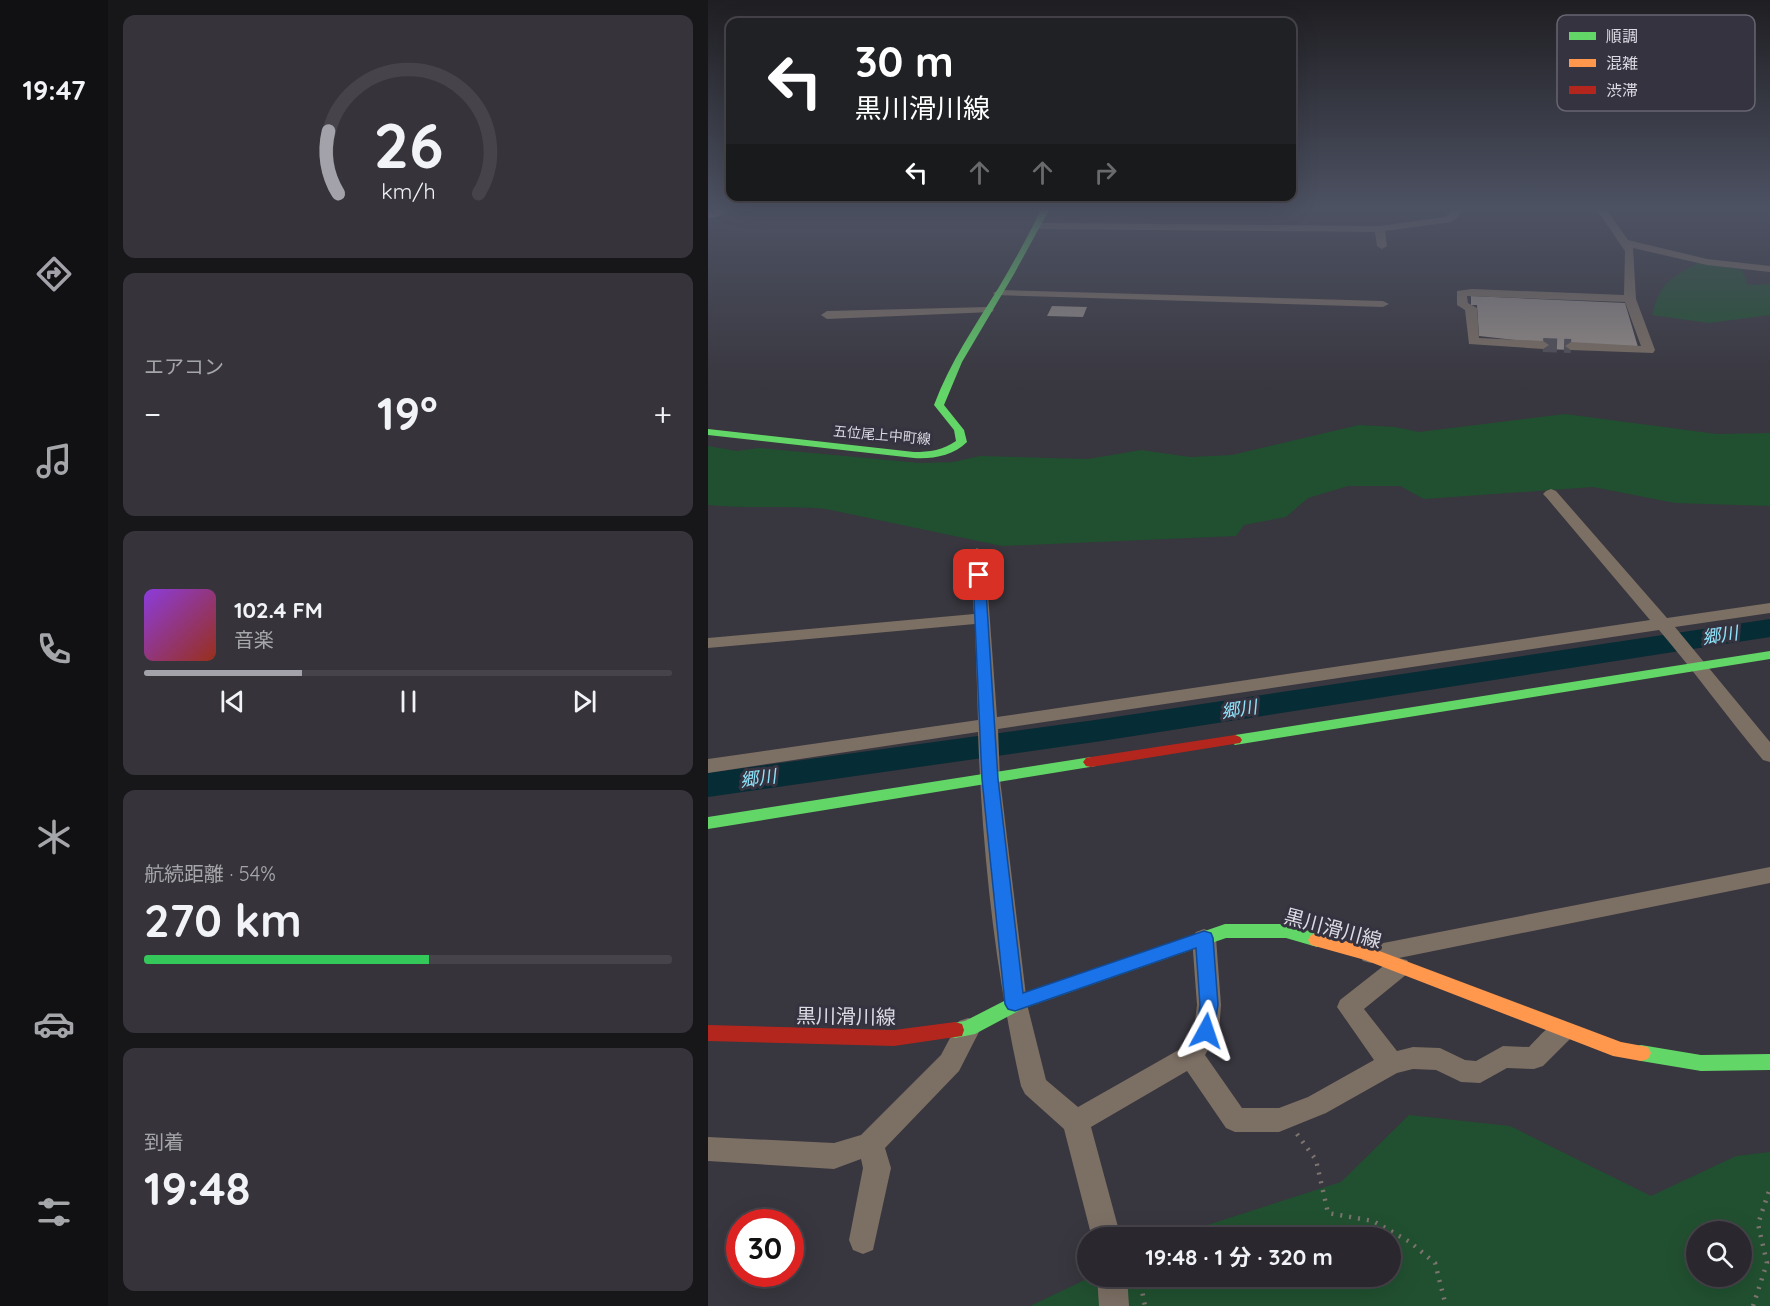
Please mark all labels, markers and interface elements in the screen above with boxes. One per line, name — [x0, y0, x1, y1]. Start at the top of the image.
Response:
legend — [1557, 15, 1755, 111]
text: 順調 — [1606, 26, 1638, 46]
text: 30 m — [855, 35, 954, 88]
icon: left — [756, 42, 834, 120]
text: 混雑 — [1606, 53, 1638, 73]
text: 19:47 — [22, 73, 86, 107]
text: 渋滞 — [1606, 80, 1638, 100]
text: 黒川滑川線 — [855, 91, 990, 125]
text: 26 — [373, 106, 443, 184]
icon: left — [900, 156, 933, 189]
icon: ahead — [963, 156, 996, 189]
icon: ahead — [1026, 156, 1059, 189]
icon: right — [1089, 156, 1122, 189]
text: km/h — [381, 178, 435, 204]
icon: directions — [33, 253, 75, 295]
text: エアコン — [144, 354, 224, 379]
text: 19° — [377, 385, 438, 441]
text: − — [144, 393, 161, 434]
text: + — [653, 393, 672, 434]
street label: 五位尾上中町線 — [832, 422, 932, 448]
icon: music — [33, 440, 75, 482]
pin — [953, 549, 1004, 600]
icon: arrive — [962, 558, 995, 591]
text: 102.4 FM — [234, 596, 323, 624]
water label: 郷川 — [1700, 621, 1742, 649]
text: 音楽 — [234, 627, 274, 652]
icon: phone — [33, 628, 75, 670]
icon: previous — [216, 685, 249, 718]
icon: pause — [392, 685, 425, 718]
icon: next — [568, 685, 601, 718]
water label: 郷川 — [1219, 695, 1261, 723]
water label: 郷川 — [739, 764, 779, 792]
icon: climate — [33, 816, 75, 858]
text: 航続距離 · 54% — [144, 861, 276, 886]
text: 270 km — [144, 892, 302, 948]
street label: 黒川滑川線 — [1281, 903, 1385, 953]
position arrow — [1174, 999, 1238, 1063]
icon: car — [33, 1003, 75, 1045]
street label: 黒川滑川線 — [796, 1003, 896, 1029]
text: 到着 — [144, 1129, 184, 1154]
text: 19:48 — [144, 1160, 250, 1216]
icon: filters — [33, 1191, 75, 1233]
speed limit sign: 30 — [726, 1209, 804, 1287]
map controls — [1686, 1221, 1752, 1287]
button: search — [1686, 1221, 1752, 1287]
text: 19:48 · 1 分 · 320 m — [1145, 1243, 1333, 1271]

